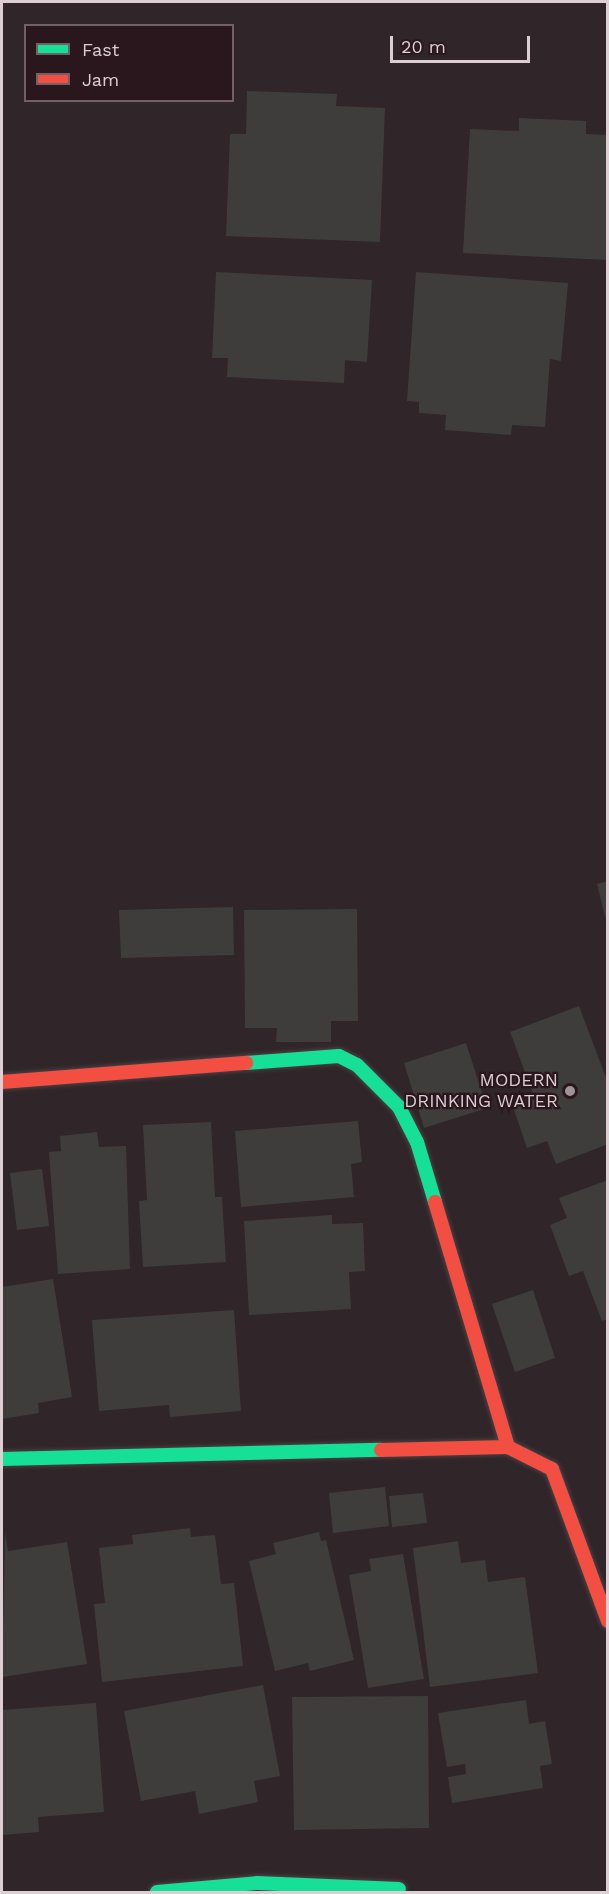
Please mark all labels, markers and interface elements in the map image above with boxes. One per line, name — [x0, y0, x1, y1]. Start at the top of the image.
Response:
legend — [24, 24, 234, 102]
scale bar — [393, 24, 532, 62]
text: 20 m — [401, 36, 446, 57]
text: Fast — [82, 39, 119, 60]
text: Jam — [82, 69, 119, 90]
place label: MODERN DRINKING WATER — [404, 1070, 558, 1112]
marker: MODERN DRINKING WATER — [563, 1084, 577, 1098]

